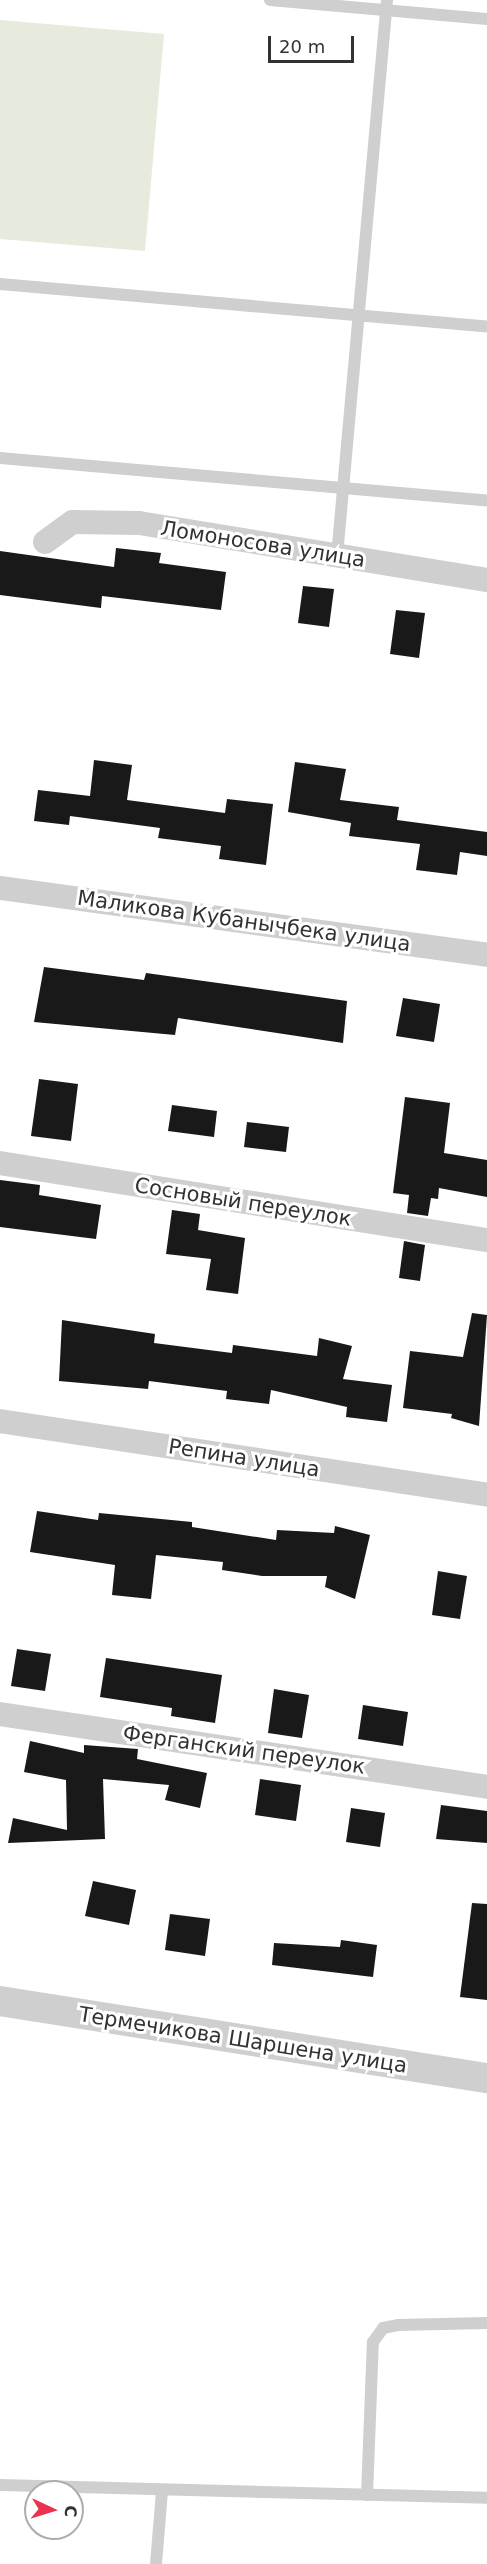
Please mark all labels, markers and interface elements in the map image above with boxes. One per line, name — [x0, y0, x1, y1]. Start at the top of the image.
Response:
scale bar — [271, 24, 356, 62]
text: 20 m — [279, 36, 325, 57]
street label: Ломоносова улица — [159, 515, 367, 573]
street label: Маликова Кубанычбека улица — [76, 885, 412, 957]
street label: Сосновый переулок — [133, 1172, 353, 1232]
street label: Репина улица — [167, 1434, 321, 1482]
street label: Ферганский переулок — [121, 1721, 367, 1779]
street label: Термечикова Шаршена улица — [77, 2002, 409, 2078]
north arrow — [24, 2480, 84, 2540]
text: С — [61, 2505, 80, 2518]

